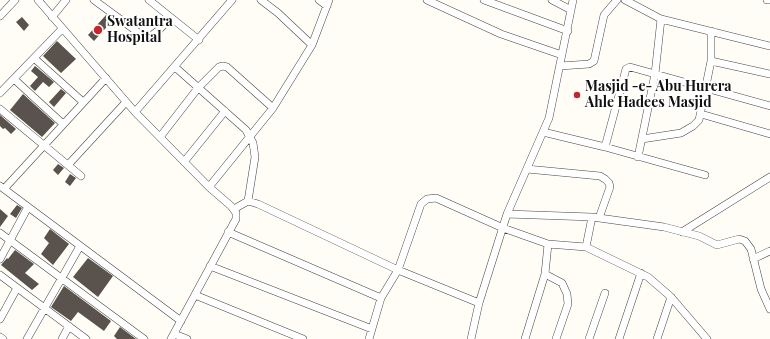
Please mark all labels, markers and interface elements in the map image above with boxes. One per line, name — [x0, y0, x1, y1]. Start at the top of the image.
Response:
place label: Swatantra Hospital — [107, 14, 173, 46]
marker: Swatantra Hospital — [92, 24, 104, 36]
place label: Masjid -e- Abu Hurera Ahle Hadees Masjid — [585, 79, 732, 112]
marker: Masjid -e- Abu Hurera Ahle Hadees Masjid — [572, 90, 582, 100]

